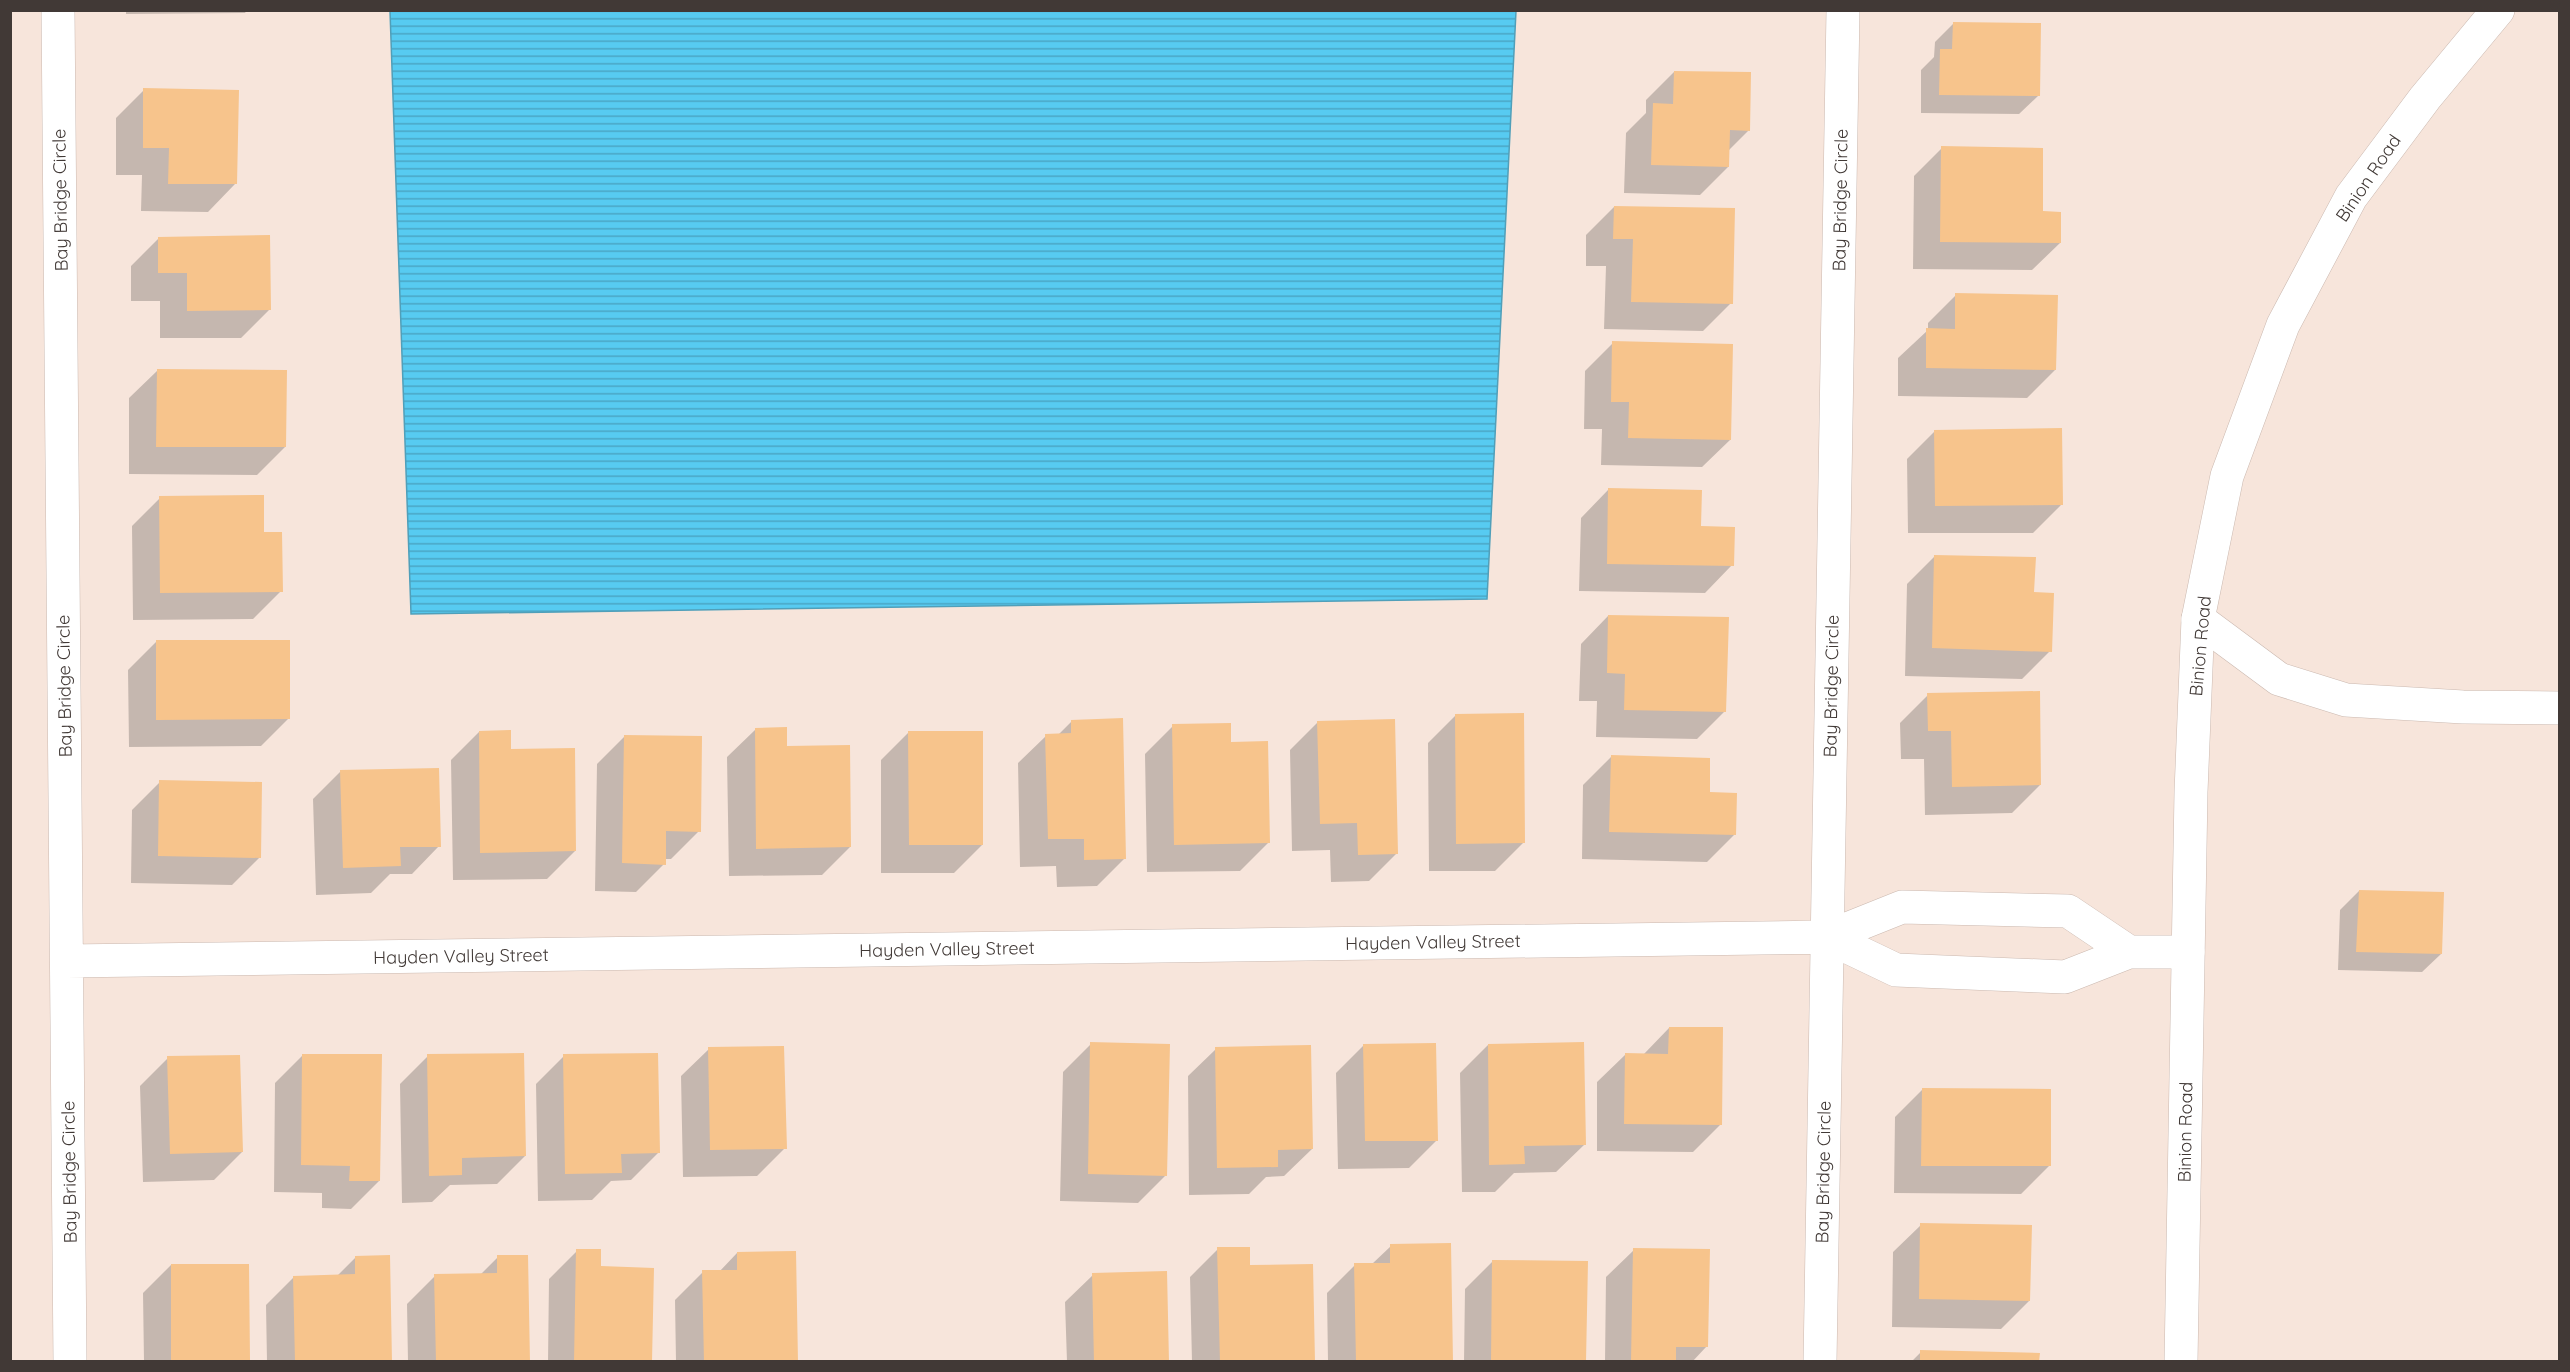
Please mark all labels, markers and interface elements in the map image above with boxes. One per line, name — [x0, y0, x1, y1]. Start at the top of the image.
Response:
street label: Bay Bridge Circle — [47, 128, 73, 272]
street label: Bay Bridge Circle — [1827, 128, 1853, 272]
street label: Binion Road — [2330, 130, 2406, 226]
street label: Binion Road — [2184, 595, 2216, 697]
street label: Bay Bridge Circle — [51, 614, 77, 758]
street label: Bay Bridge Circle — [1818, 614, 1844, 758]
street label: Hayden Valley Street — [1345, 929, 1521, 955]
street label: Hayden Valley Street — [859, 936, 1035, 962]
street label: Hayden Valley Street — [373, 943, 549, 969]
street label: Binion Road — [2173, 1081, 2197, 1183]
street label: Bay Bridge Circle — [56, 1100, 82, 1244]
street label: Bay Bridge Circle — [1810, 1100, 1836, 1244]

